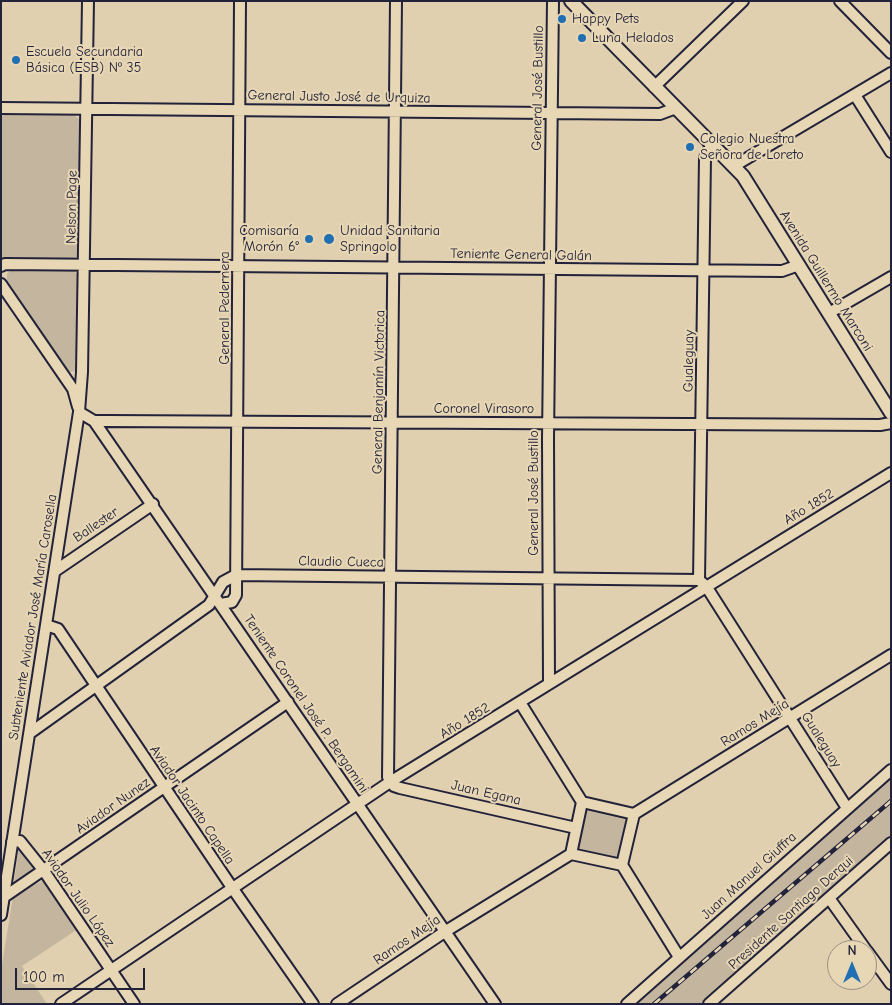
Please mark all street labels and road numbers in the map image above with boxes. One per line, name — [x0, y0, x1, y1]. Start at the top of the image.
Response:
street label: General José Bustillo — [529, 25, 547, 151]
street label: General Justo José de Urquiza — [247, 87, 431, 107]
street label: Nelson Page — [63, 170, 81, 244]
street label: Avenida Guillermo Marconi — [776, 207, 876, 355]
street label: Teniente General Galán — [450, 245, 592, 265]
street label: General Pedernera — [217, 251, 233, 365]
street label: General Benjamín Victorica — [369, 310, 389, 474]
street label: Gualeguay — [680, 330, 698, 392]
street label: Coronel Virasoro — [434, 401, 534, 417]
street label: General José Bustillo — [526, 430, 542, 556]
street label: Año 1852 — [781, 485, 837, 529]
street label: Subteniente Aviador José María Carosella — [5, 493, 61, 741]
street label: Ballester — [70, 504, 122, 546]
street label: Claudio Cueca — [298, 553, 384, 571]
street label: Teniente Coronel José P. Bergamini — [240, 612, 372, 796]
street label: Ramos Mejía — [718, 695, 792, 751]
street label: Año 1852 — [437, 699, 493, 743]
street label: Gualeguay — [797, 709, 845, 771]
street label: Aviador Jacinto Capella — [146, 742, 238, 868]
street label: Aviador Nunez — [73, 774, 153, 838]
street label: Juan Egana — [449, 777, 523, 809]
street label: Juan Manuel Giuffra — [698, 829, 800, 923]
street label: Aviador Julio López — [38, 846, 118, 950]
street label: Presidente Santiago Derqui — [725, 853, 857, 973]
street label: Ramos Mejía — [370, 911, 444, 969]

